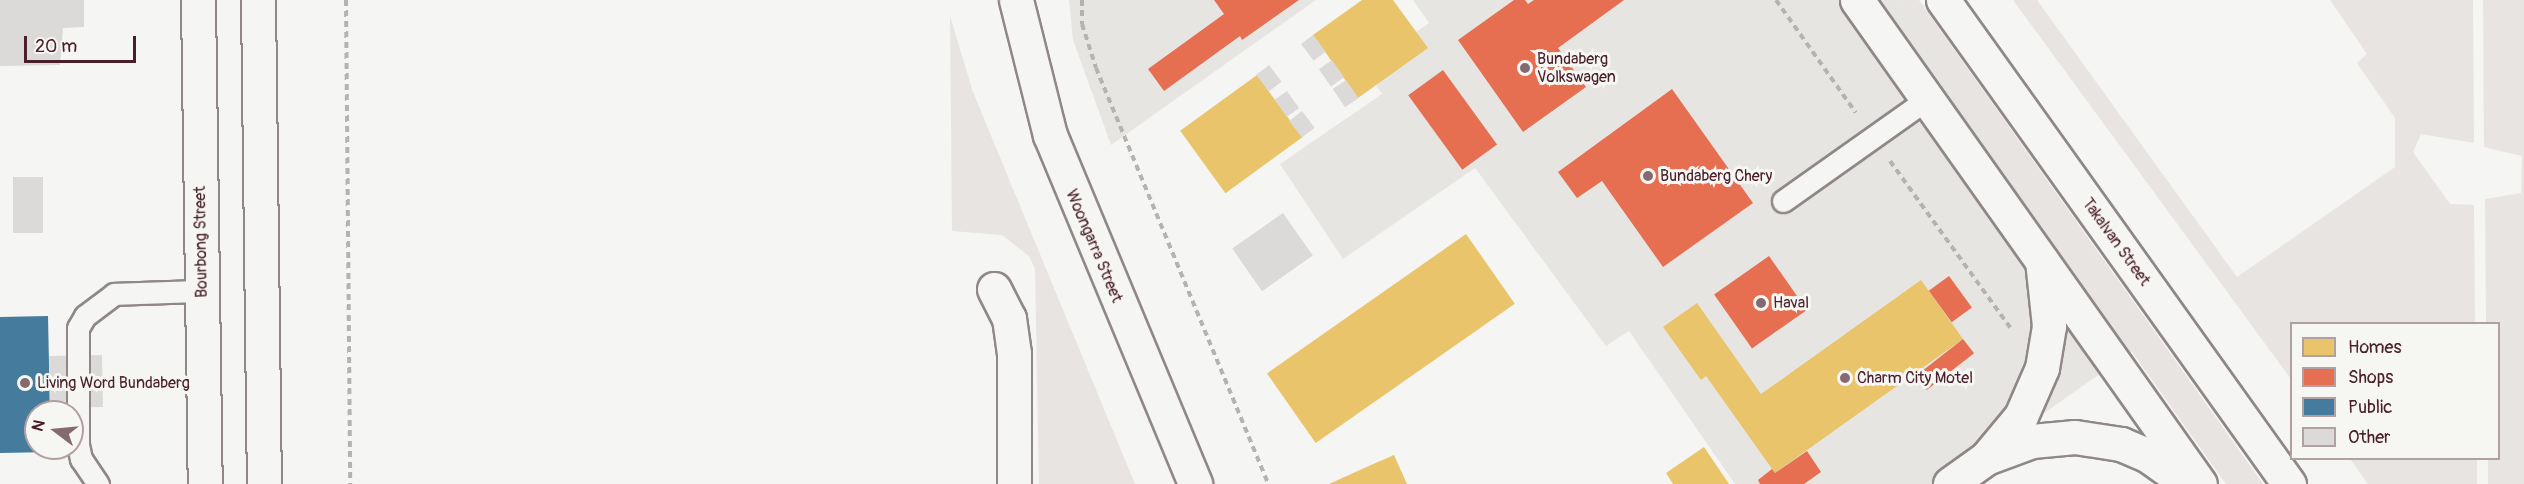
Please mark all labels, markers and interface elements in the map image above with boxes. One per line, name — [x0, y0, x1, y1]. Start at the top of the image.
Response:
scale bar — [27, 24, 140, 62]
text: 20 m — [35, 35, 77, 58]
place label: Bundaberg Volkswagen — [1537, 49, 1616, 87]
marker: Bundaberg Volkswagen — [1518, 61, 1532, 75]
place label: Bundaberg Chery — [1660, 166, 1772, 186]
marker: Bundaberg Chery — [1641, 169, 1655, 183]
street label: Bourbong Street — [190, 186, 212, 298]
street label: Woongarra Street — [1062, 187, 1126, 305]
street label: Takalvan Street — [2078, 195, 2154, 289]
place label: Haval — [1773, 293, 1809, 313]
marker: Haval — [1754, 296, 1768, 310]
legend — [2290, 322, 2500, 460]
text: Homes — [2348, 336, 2401, 359]
text: Shops — [2348, 366, 2393, 389]
place label: Charm City Motel — [1857, 368, 1973, 388]
marker: Charm City Motel — [1838, 371, 1852, 385]
place label: Living Word Bundaberg — [37, 373, 190, 393]
marker: Living Word Bundaberg — [18, 376, 32, 390]
text: Public — [2348, 396, 2392, 419]
north arrow — [24, 400, 84, 460]
text: N — [28, 418, 50, 434]
text: Other — [2348, 426, 2390, 449]

